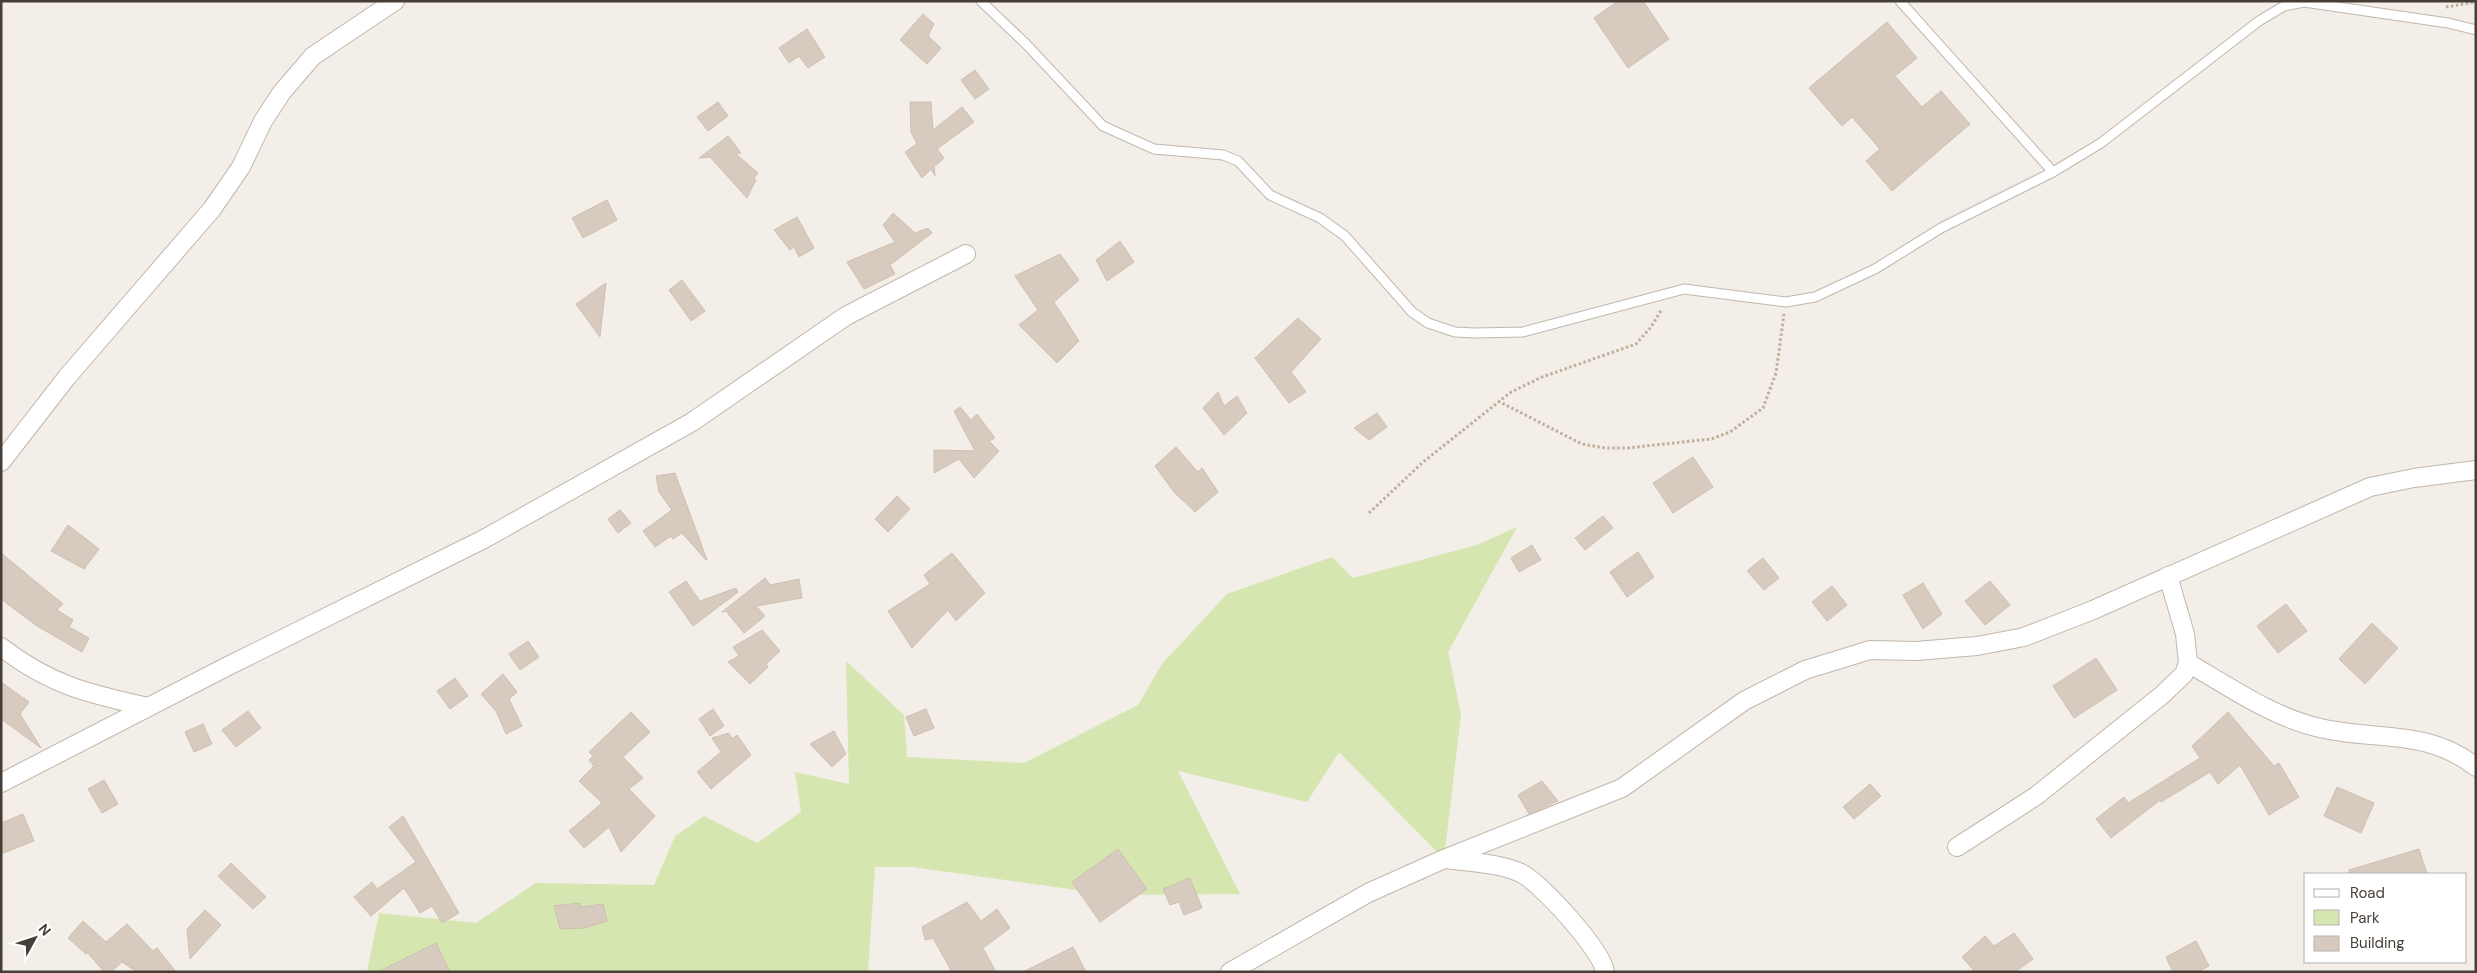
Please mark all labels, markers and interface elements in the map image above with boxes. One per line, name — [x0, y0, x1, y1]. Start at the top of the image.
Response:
legend — [2304, 873, 2467, 963]
text: Road — [2350, 883, 2385, 903]
text: Park — [2350, 908, 2380, 928]
north arrow — [10, 913, 60, 963]
text: N — [35, 920, 55, 939]
text: Building — [2350, 933, 2405, 953]

